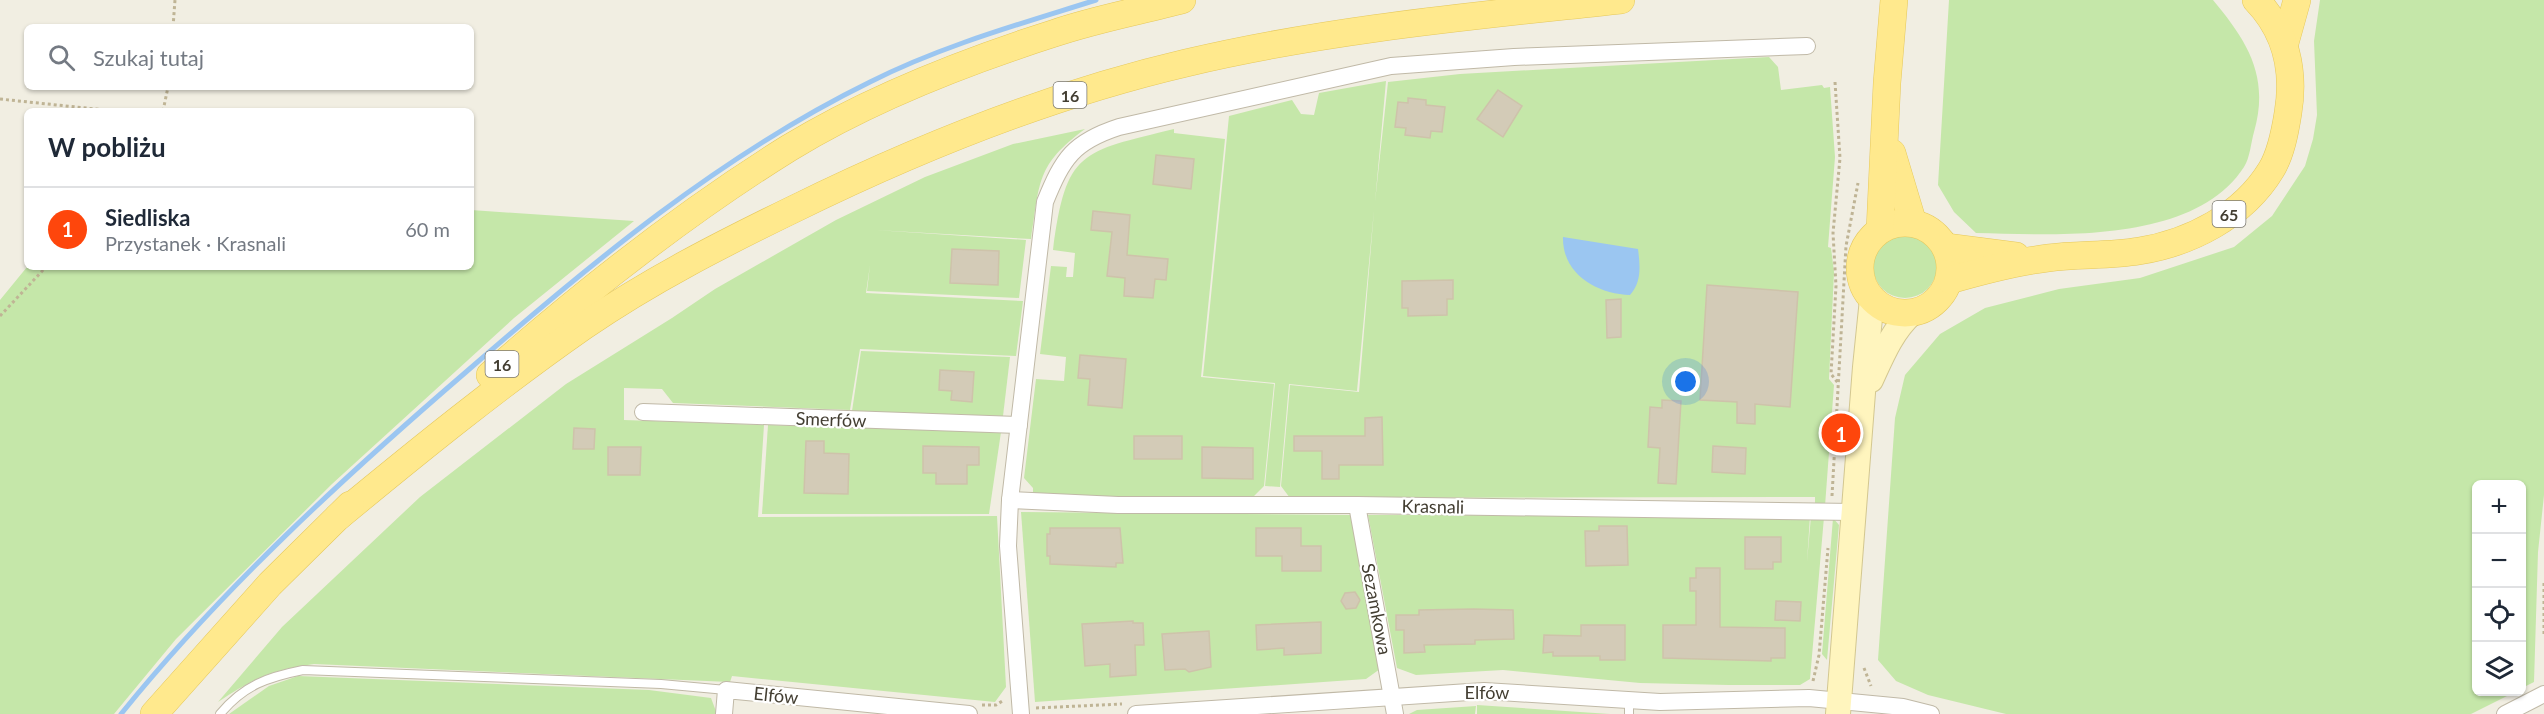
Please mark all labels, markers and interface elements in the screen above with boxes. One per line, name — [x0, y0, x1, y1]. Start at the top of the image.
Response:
search box — [24, 24, 474, 90]
icon: search — [45, 41, 78, 74]
text: Szukaj tutaj — [93, 44, 204, 71]
road number: 16 — [1054, 82, 1086, 108]
text: W pobliżu — [48, 131, 166, 163]
road number: 65 — [2212, 201, 2246, 227]
text: Siedliska — [105, 204, 191, 231]
text: 1 — [62, 217, 73, 241]
text: 60 m — [405, 217, 450, 241]
text: Przystanek · Krasnali — [105, 231, 286, 255]
road number: 16 — [486, 351, 518, 377]
your location — [1671, 367, 1700, 396]
street label: Smerfów — [795, 407, 867, 431]
pin: 1 — [1822, 410, 1860, 456]
map controls — [2472, 480, 2526, 696]
button: + — [2472, 480, 2526, 534]
street label: Krasnali — [1401, 494, 1465, 518]
button: − — [2472, 534, 2526, 588]
street label: Sezamkowa — [1357, 561, 1397, 657]
button: locate — [2472, 588, 2526, 642]
button: layers — [2472, 642, 2526, 696]
street label: Elfów — [1465, 681, 1509, 703]
street label: Elfów — [753, 682, 799, 708]

